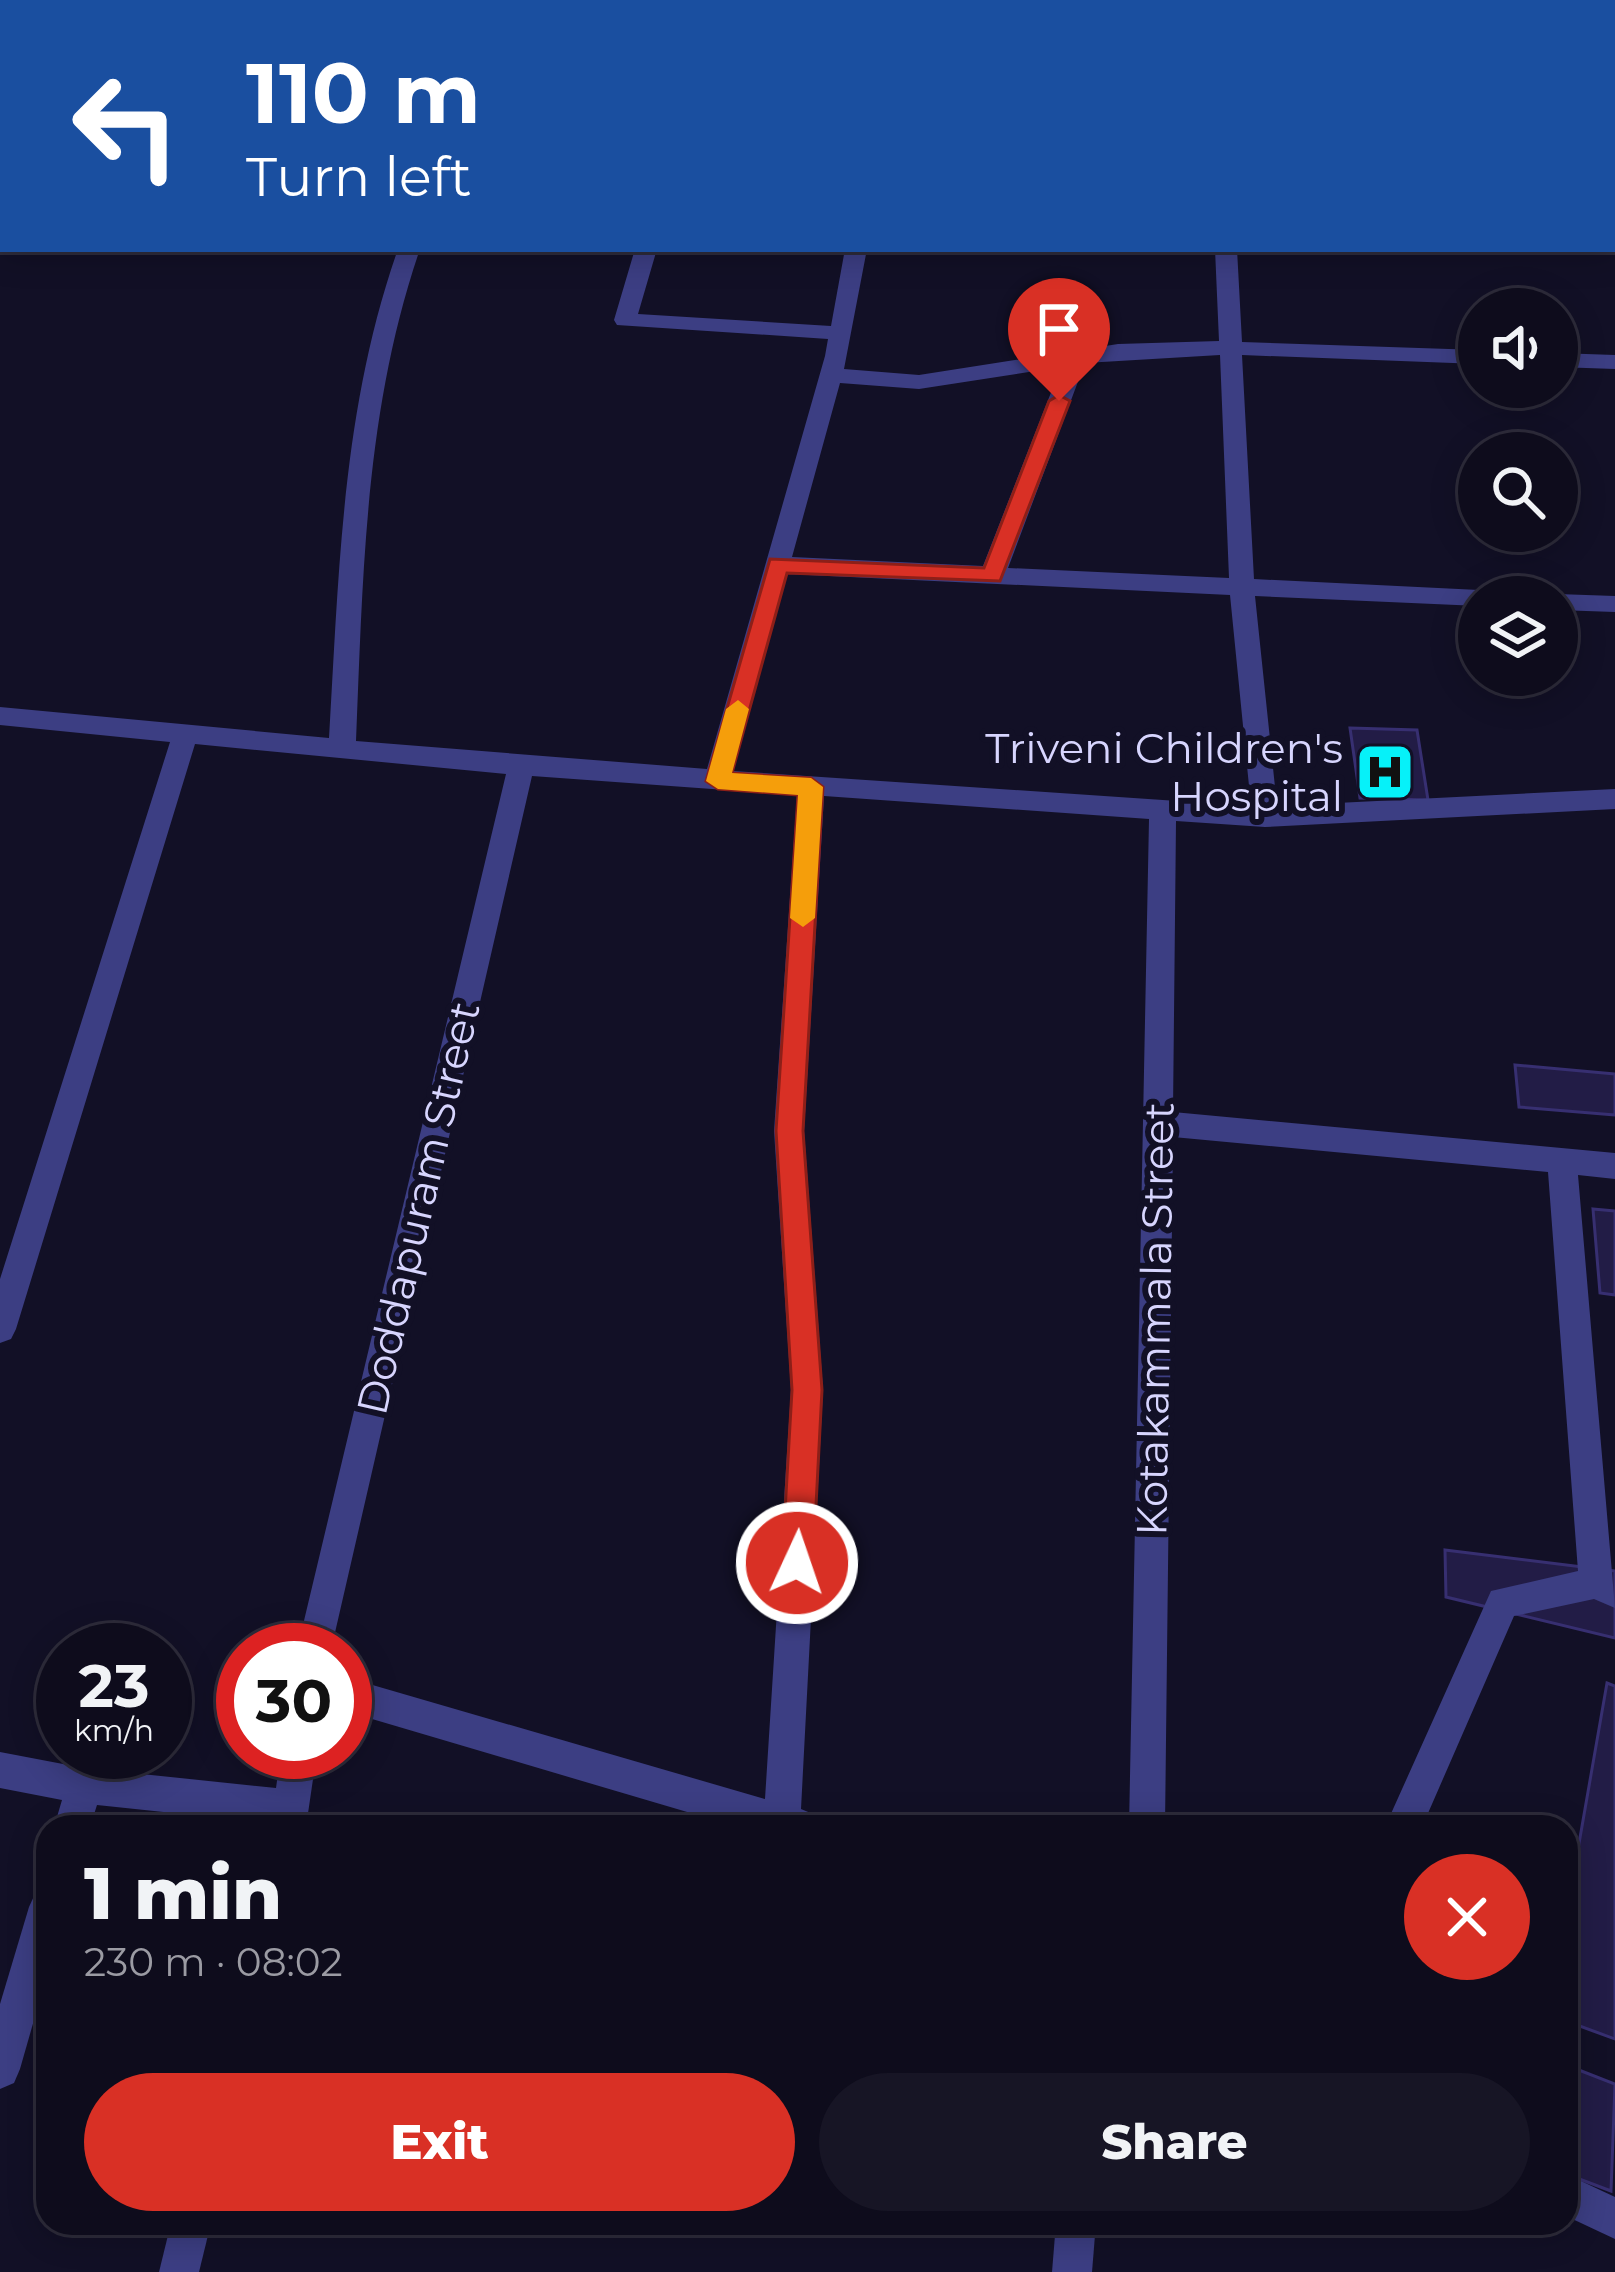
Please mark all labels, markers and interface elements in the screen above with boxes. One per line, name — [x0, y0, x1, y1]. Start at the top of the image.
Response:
text: 110 m — [246, 42, 481, 144]
icon: left — [48, 48, 204, 204]
text: Turn left — [246, 144, 472, 210]
pin — [1008, 278, 1110, 401]
map controls — [1458, 288, 1578, 696]
button: sound — [1458, 288, 1578, 408]
icon: arrive — [1026, 296, 1092, 362]
button: search — [1458, 432, 1578, 552]
button: layers — [1458, 576, 1578, 696]
place label: Triveni Children's Hospital — [985, 722, 1343, 822]
hospital icon: Triveni Children's Hospital — [1354, 741, 1416, 803]
street label: Doddapuram Street — [345, 997, 491, 1419]
street label: Kotakammala Street — [1125, 1102, 1185, 1536]
position arrow — [734, 1500, 860, 1626]
speed limit sign: 30 — [216, 1623, 372, 1779]
text: 23 — [79, 1649, 149, 1722]
text: km/h — [74, 1712, 154, 1749]
text: 1 min — [84, 1849, 282, 1937]
button: close — [1404, 1854, 1530, 1980]
text: 230 m · 08:02 — [84, 1938, 343, 1986]
button: Exit — [84, 2073, 795, 2211]
button: Share — [819, 2073, 1530, 2211]

